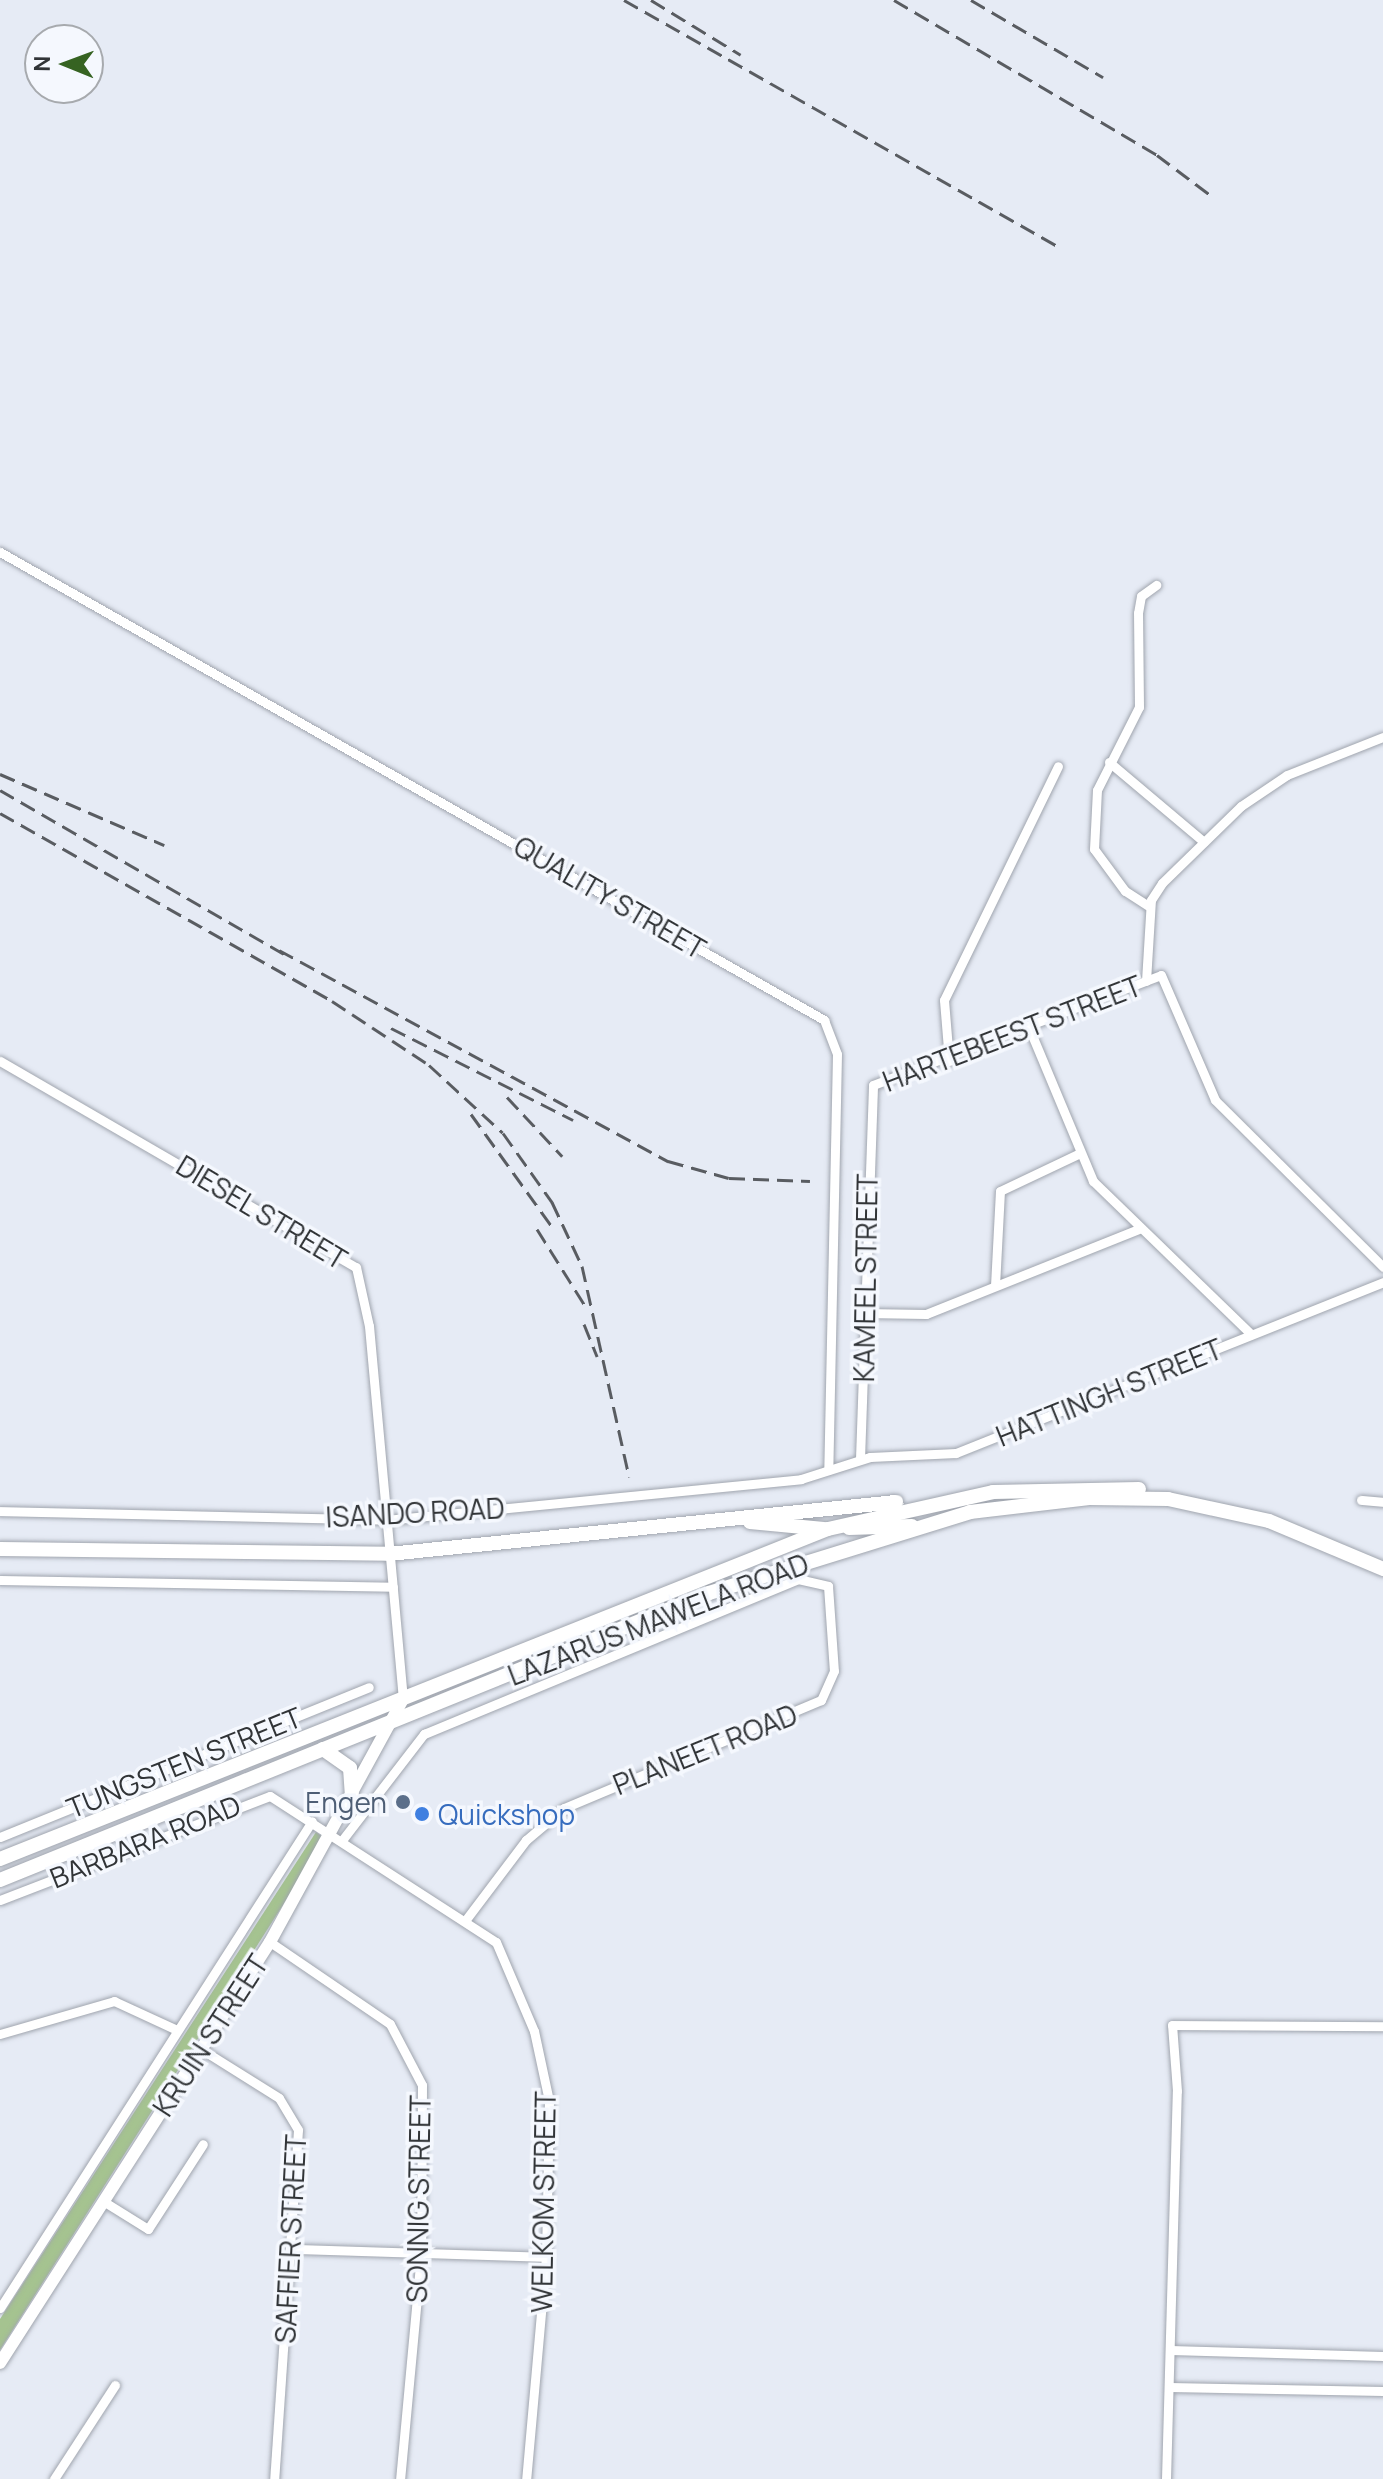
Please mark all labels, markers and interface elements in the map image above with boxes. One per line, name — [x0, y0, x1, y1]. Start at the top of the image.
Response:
north arrow — [24, 24, 104, 104]
text: N — [27, 55, 57, 72]
street label: QUALITY STREET — [508, 828, 712, 966]
street label: HARTEBEEST STREET — [877, 968, 1147, 1098]
street label: DIESEL STREET — [170, 1148, 354, 1276]
street label: KAMEEL STREET — [846, 1173, 884, 1383]
street label: HATTINGH STREET — [991, 1331, 1227, 1453]
street label: ISANDO ROAD — [325, 1491, 505, 1533]
street label: LAZARUS MAWELA ROAD — [503, 1546, 813, 1692]
street label: PLANEET ROAD — [608, 1697, 802, 1801]
street label: TUNGSTEN STREET — [62, 1700, 306, 1824]
place label: Engen — [305, 1785, 387, 1819]
street label: BARBARA ROAD — [45, 1788, 245, 1894]
marker: Engen — [394, 1793, 412, 1811]
place label: Quickshop — [438, 1797, 575, 1831]
marker: Quickshop — [413, 1805, 431, 1823]
street label: KRUIN STREET — [145, 1948, 275, 2122]
street label: WELKOM STREET — [524, 2091, 562, 2313]
street label: SONNIG STREET — [399, 2095, 437, 2303]
street label: SAFFIER STREET — [268, 2134, 312, 2344]

